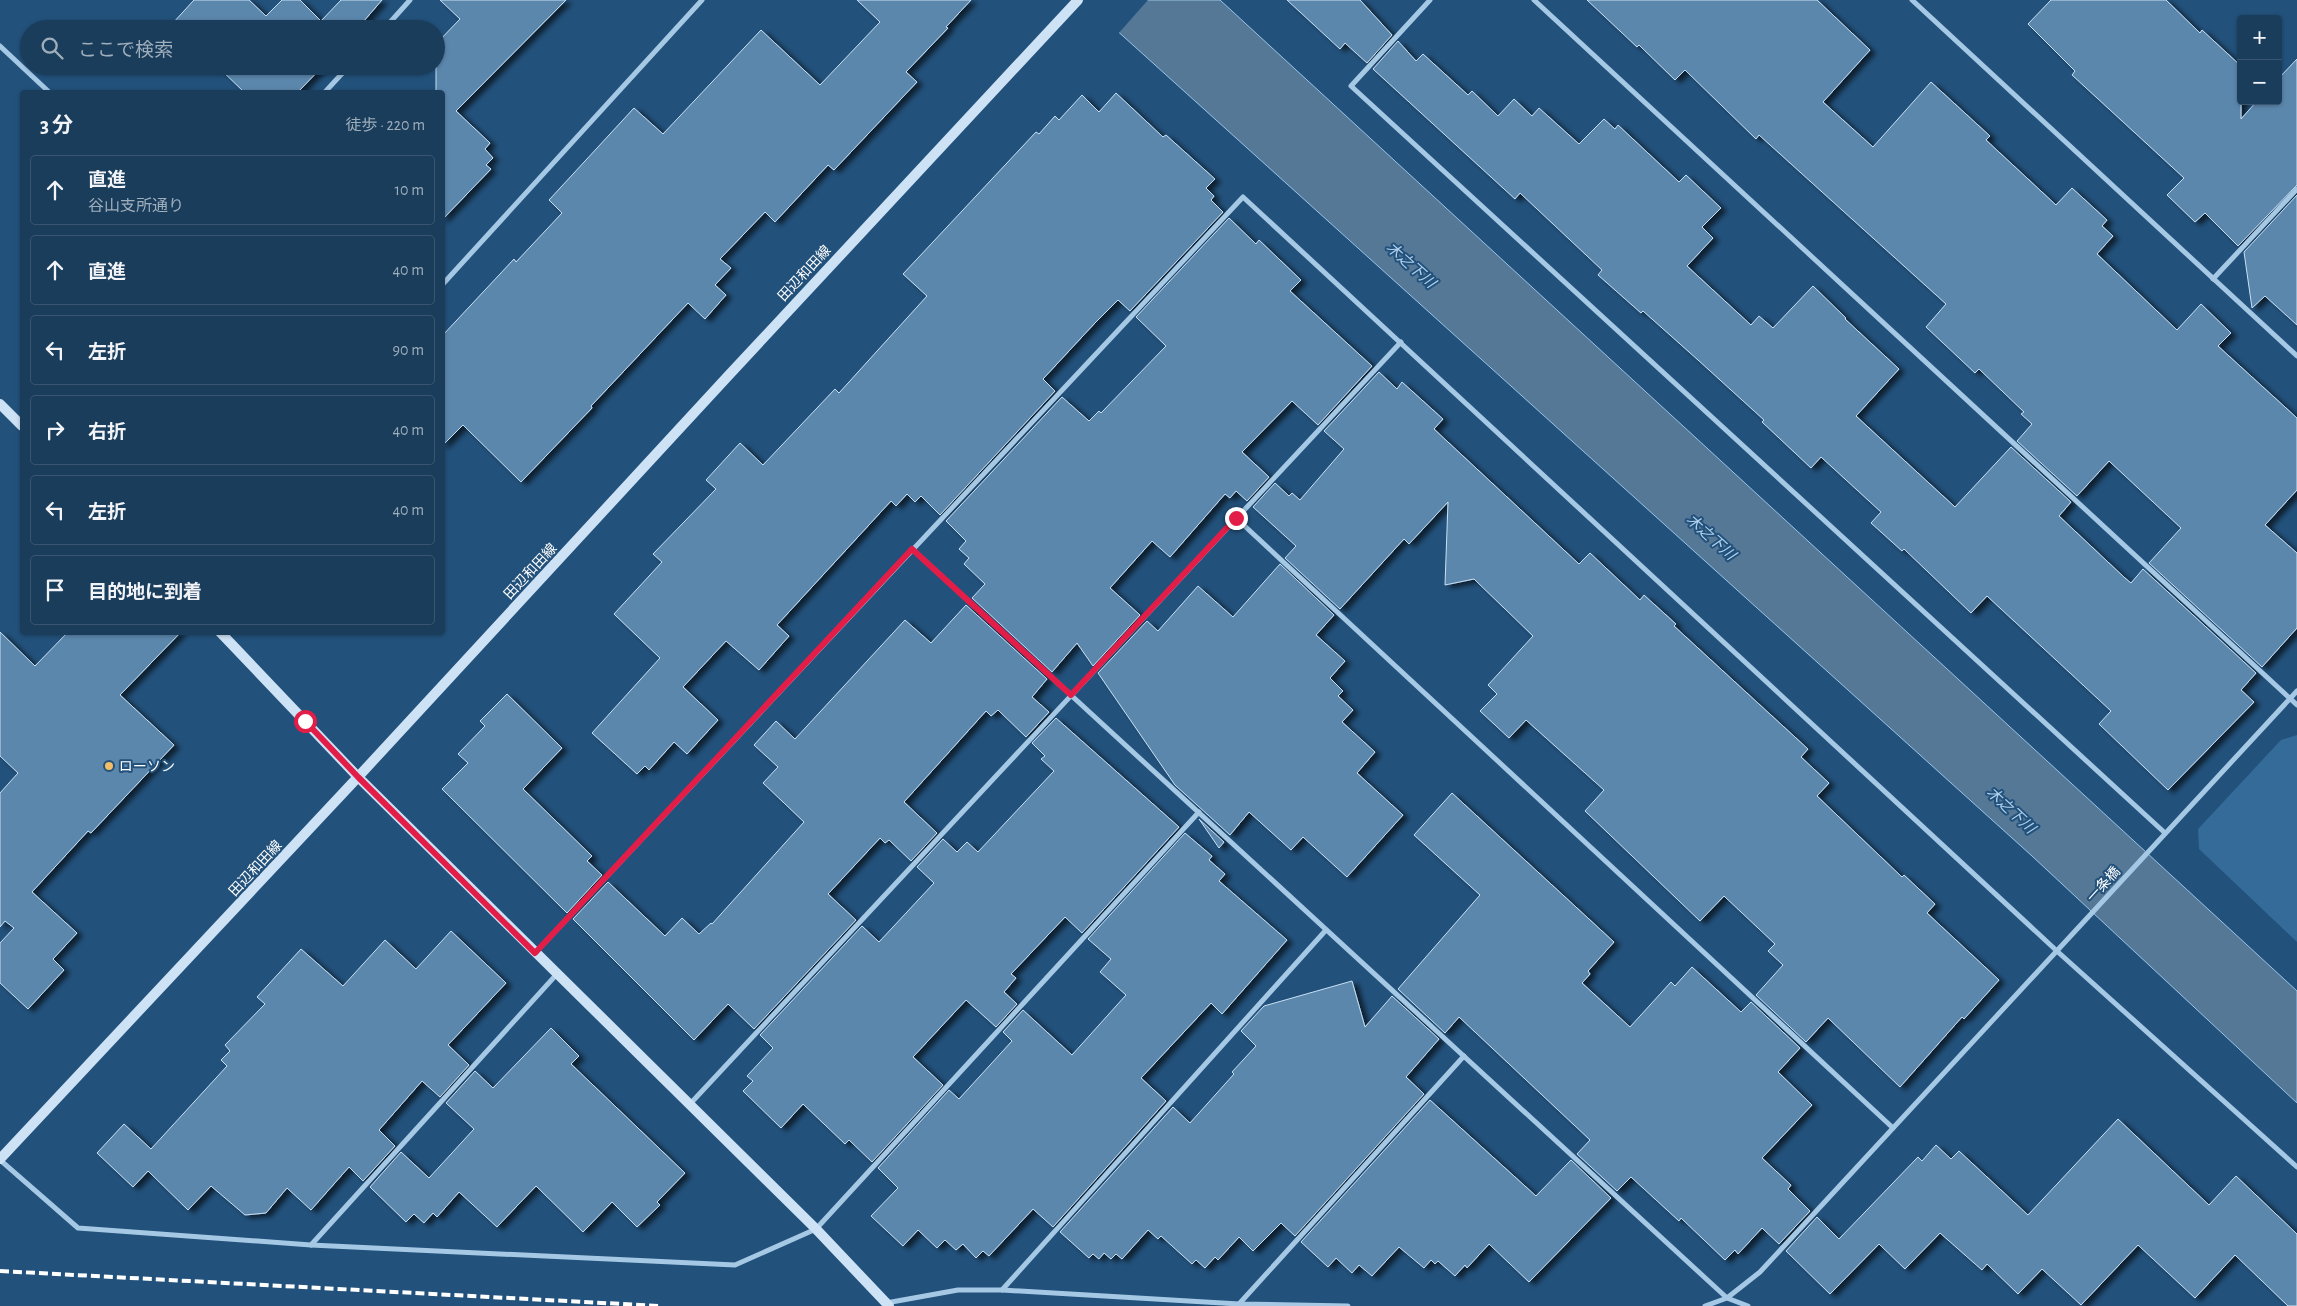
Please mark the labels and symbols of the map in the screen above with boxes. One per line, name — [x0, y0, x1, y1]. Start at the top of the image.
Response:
water label: 木之下川 — [1383, 239, 1440, 292]
street label: 田辺和田線 — [775, 243, 834, 304]
route end — [1225, 507, 1248, 530]
water label: 木之下川 — [1683, 511, 1740, 564]
street label: 田辺和田線 — [501, 541, 560, 602]
route start — [294, 710, 317, 733]
marker: ローソン — [103, 760, 115, 772]
place label: ローソン — [119, 760, 175, 774]
water label: 木之下川 — [1984, 784, 2040, 838]
street label: 田辺和田線 — [226, 838, 285, 899]
street label: 一条橋 — [2084, 864, 2123, 905]

